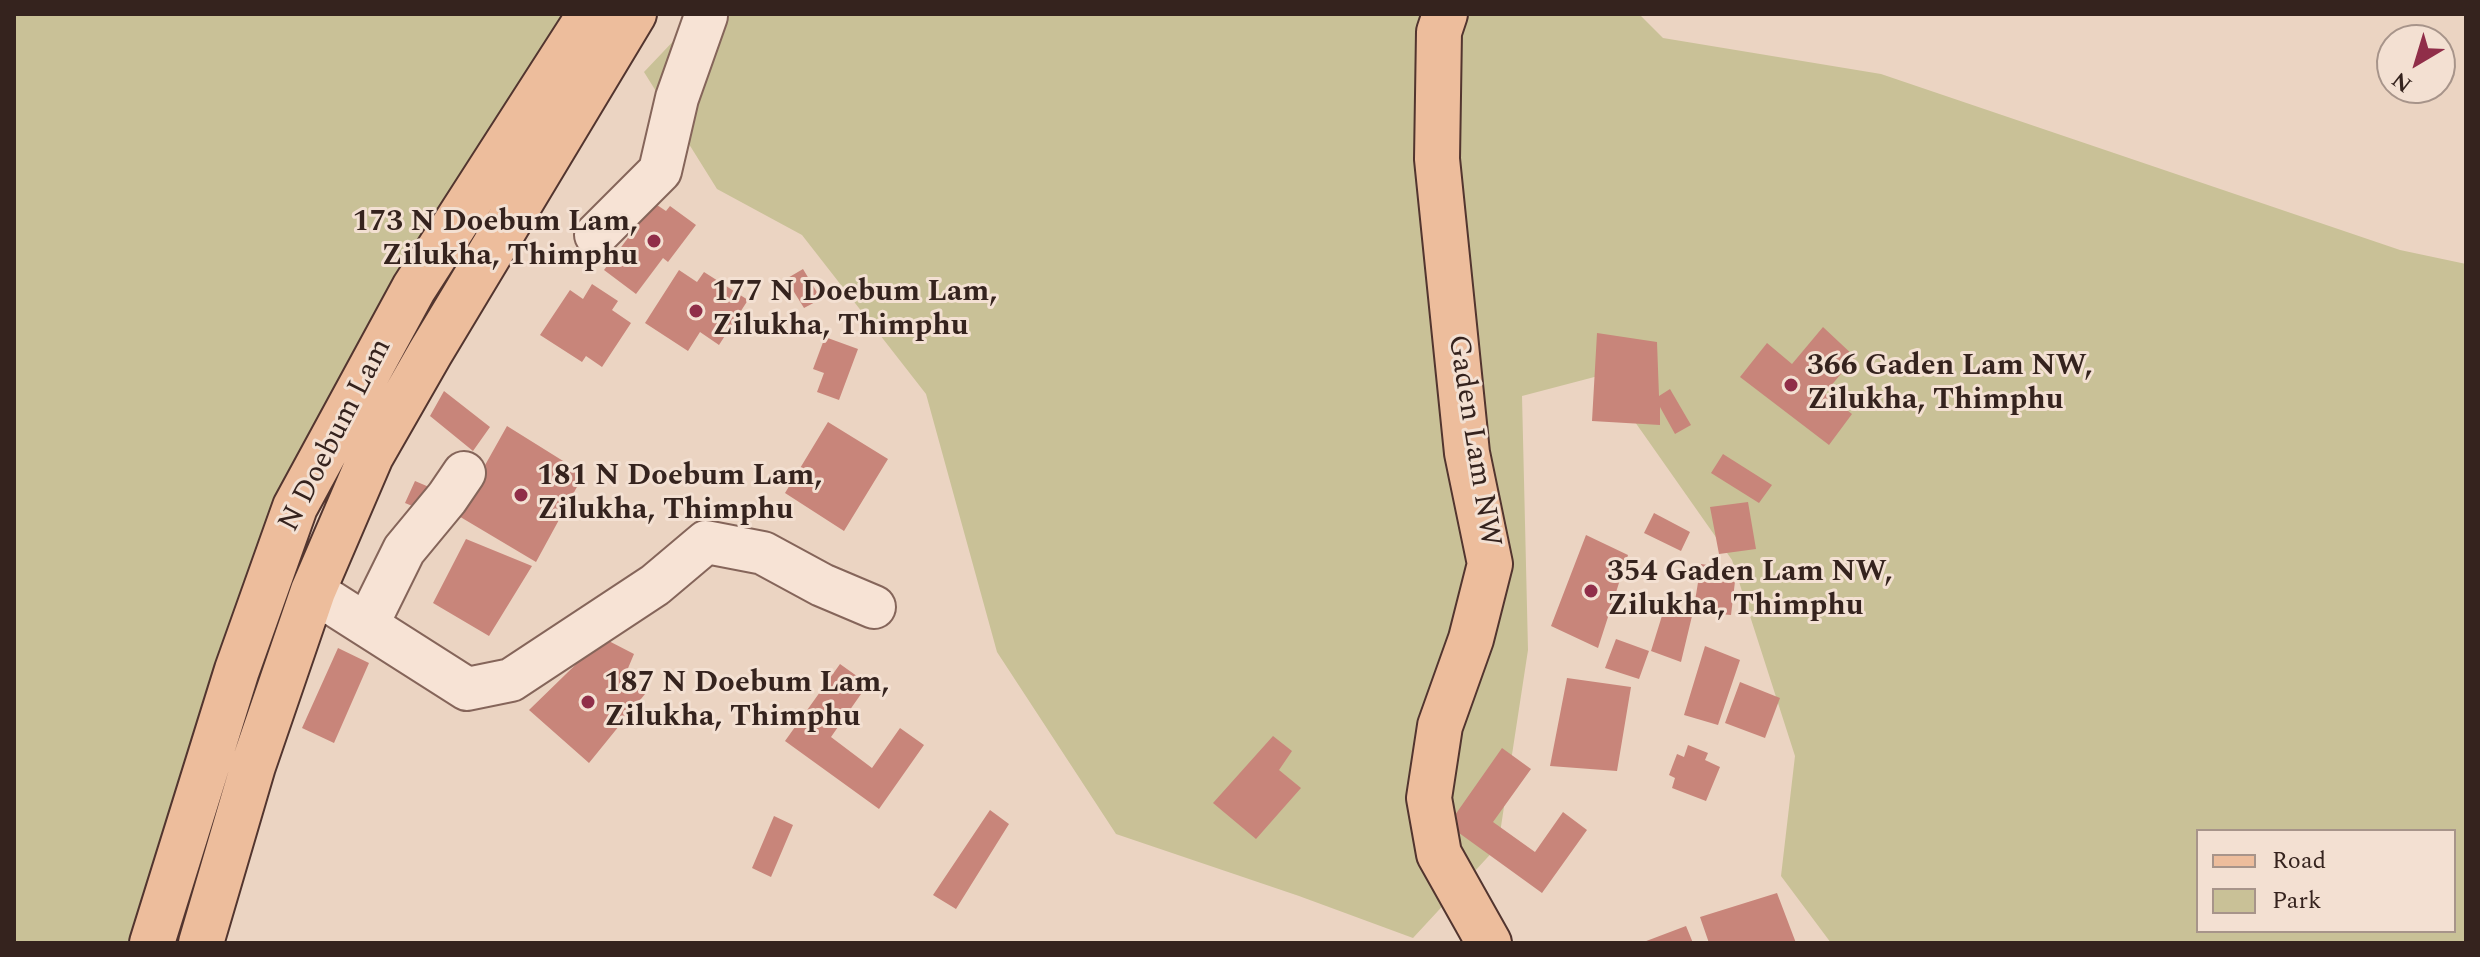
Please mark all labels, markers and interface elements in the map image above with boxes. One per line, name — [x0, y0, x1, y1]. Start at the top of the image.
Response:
north arrow — [2376, 24, 2456, 104]
text: N — [2385, 63, 2419, 100]
place label: 173 N Doebum Lam, Zilukha, Thimphu — [353, 206, 638, 276]
marker: 173 N Doebum Lam, Zilukha, Thimphu — [645, 232, 663, 250]
place label: 177 N Doebum Lam, Zilukha, Thimphu — [712, 276, 997, 346]
marker: 177 N Doebum Lam, Zilukha, Thimphu — [687, 302, 705, 320]
street label: N Doebum Lam — [273, 333, 401, 539]
street label: Gaden Lam NW — [1437, 333, 1507, 549]
place label: 366 Gaden Lam NW, Zilukha, Thimphu — [1807, 350, 2093, 420]
marker: 366 Gaden Lam NW, Zilukha, Thimphu — [1782, 376, 1800, 394]
place label: 181 N Doebum Lam, Zilukha, Thimphu — [537, 460, 822, 530]
marker: 181 N Doebum Lam, Zilukha, Thimphu — [512, 486, 530, 504]
place label: 354 Gaden Lam NW, Zilukha, Thimphu — [1607, 556, 1893, 626]
marker: 354 Gaden Lam NW, Zilukha, Thimphu — [1582, 582, 1600, 600]
place label: 187 N Doebum Lam, Zilukha, Thimphu — [604, 667, 889, 738]
marker: 187 N Doebum Lam, Zilukha, Thimphu — [579, 693, 597, 711]
legend — [2196, 829, 2456, 933]
text: Road — [2272, 843, 2326, 879]
text: Park — [2272, 883, 2322, 919]

